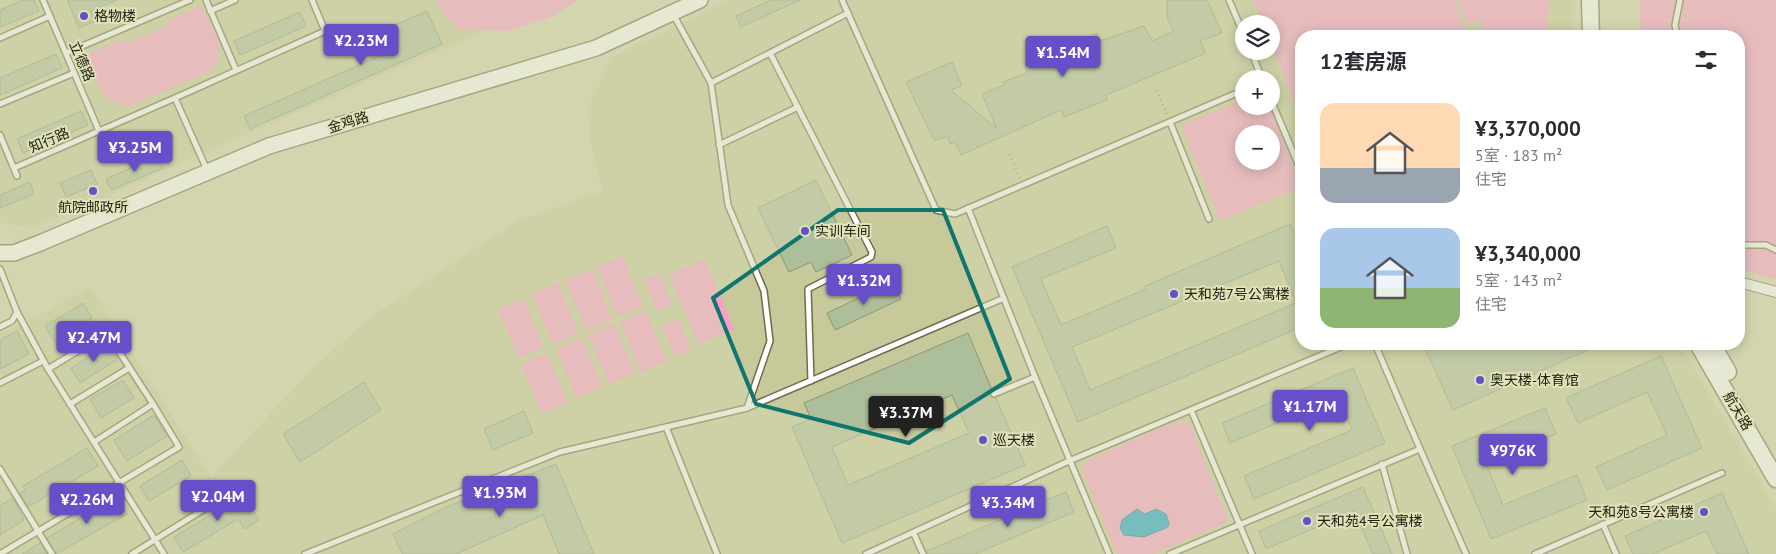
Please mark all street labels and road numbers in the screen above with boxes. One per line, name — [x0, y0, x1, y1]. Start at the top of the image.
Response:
street label: 立德路 — [66, 38, 98, 84]
street label: 金鸡路 — [325, 107, 371, 137]
street label: 知行路 — [26, 124, 72, 156]
street label: 航天路 — [1719, 388, 1757, 434]

